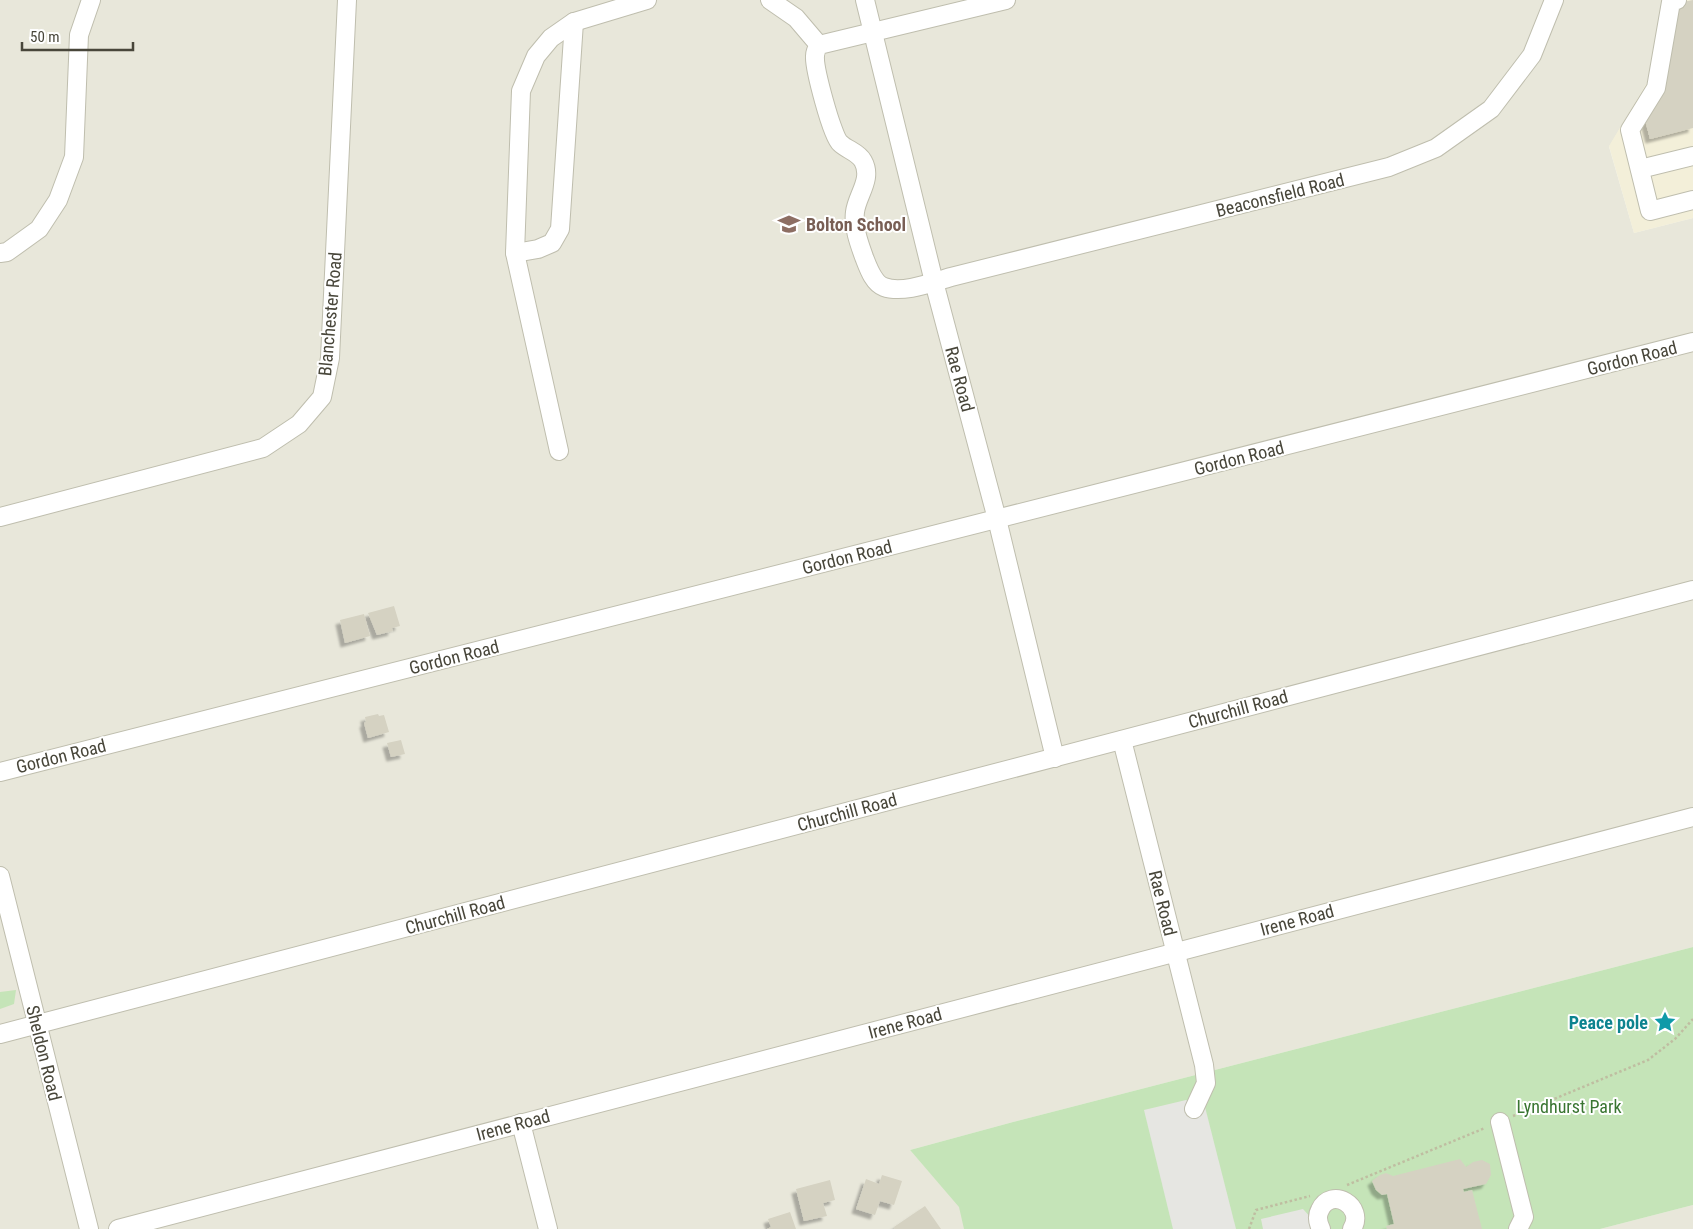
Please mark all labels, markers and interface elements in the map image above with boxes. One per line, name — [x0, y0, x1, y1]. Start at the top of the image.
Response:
scale bar — [22, 20, 134, 52]
text: 50 m — [30, 28, 60, 46]
street label: Beaconsfield Road — [1214, 169, 1346, 221]
school or university icon: Bolton School — [776, 211, 802, 237]
place label: Bolton School — [806, 214, 906, 235]
street label: Blanchester Road — [314, 251, 346, 377]
street label: Gordon Road — [1585, 337, 1679, 379]
street label: Rae Road — [941, 344, 979, 414]
street label: Gordon Road — [1192, 437, 1286, 479]
street label: Gordon Road — [800, 536, 894, 578]
street label: Gordon Road — [407, 636, 501, 678]
street label: Churchill Road — [1186, 686, 1290, 732]
street label: Gordon Road — [14, 735, 108, 777]
street label: Churchill Road — [795, 789, 899, 835]
street label: Rae Road — [1145, 868, 1181, 938]
street label: Churchill Road — [403, 892, 507, 938]
street label: Irene Road — [1258, 900, 1336, 940]
street label: Sheldon Road — [22, 1003, 66, 1103]
street label: Irene Road — [866, 1003, 944, 1043]
place icon: Peace pole — [1652, 1009, 1678, 1035]
place label: Peace pole — [1569, 1012, 1648, 1033]
park label: Lyndhurst Park — [1516, 1096, 1622, 1117]
street label: Irene Road — [474, 1105, 552, 1145]

